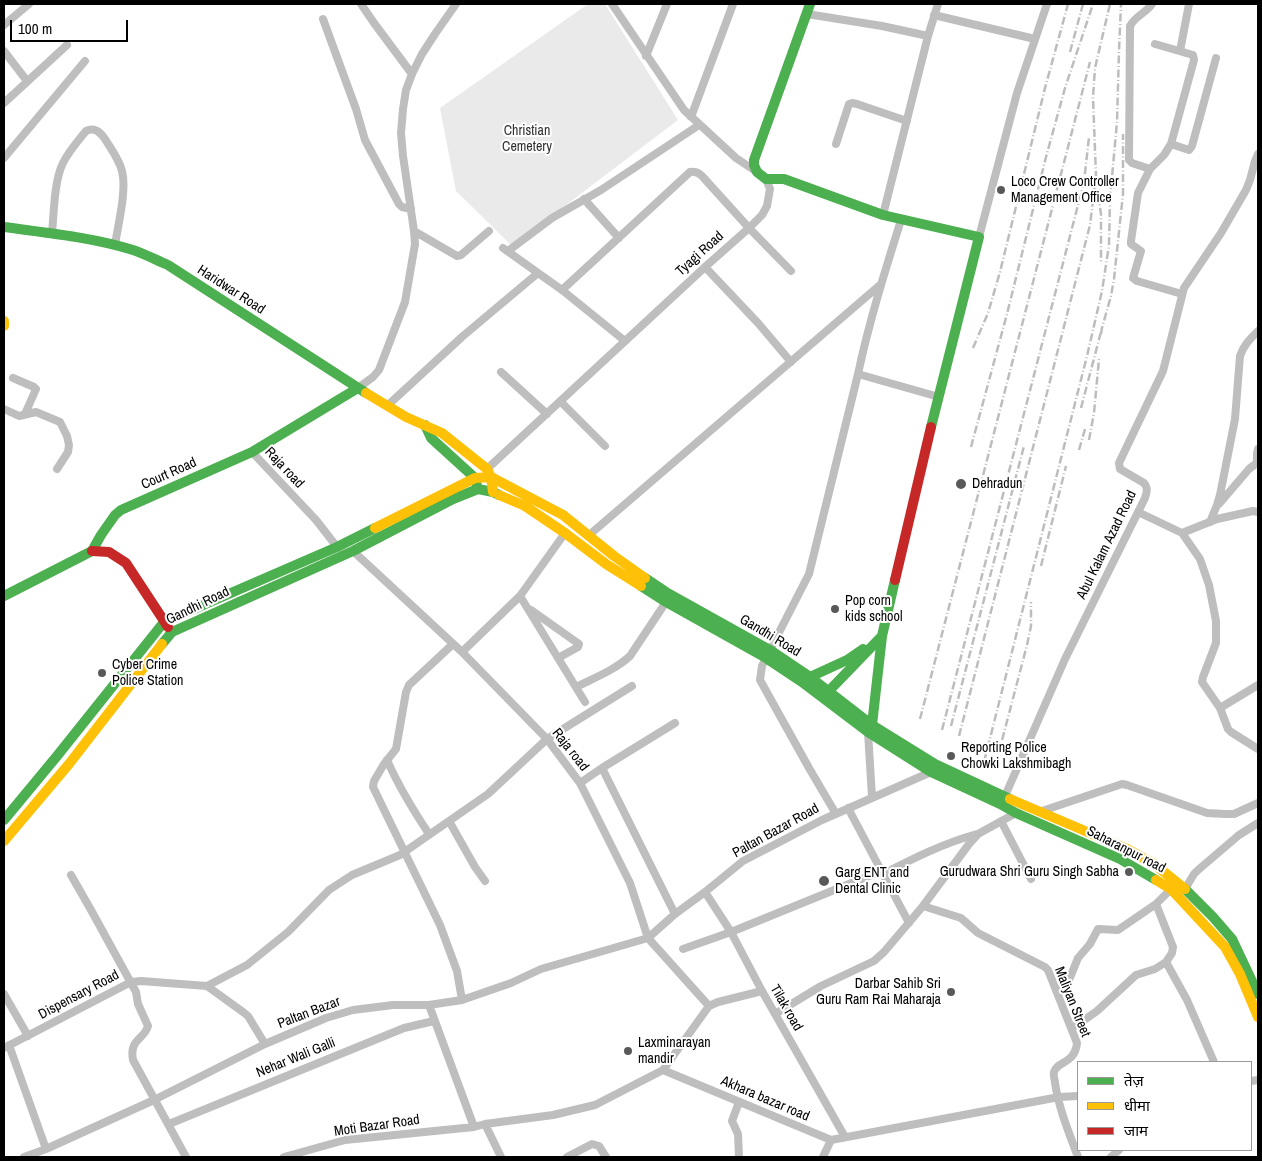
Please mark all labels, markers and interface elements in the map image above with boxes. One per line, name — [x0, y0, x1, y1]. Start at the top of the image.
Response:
scale bar — [12, 10, 130, 42]
text: 100 m — [18, 18, 52, 39]
park label: Christian Cemetery — [502, 123, 552, 156]
place label: Loco Crew Controller Management Office — [1011, 174, 1119, 206]
marker: Loco Crew Controller Management Office — [995, 184, 1007, 196]
street label: Tyagi Road — [673, 228, 727, 280]
street label: Haridwar Road — [194, 262, 268, 318]
street label: Raja road — [261, 444, 307, 492]
street label: Court Road — [139, 454, 199, 494]
place label: Dehradun — [972, 476, 1022, 492]
marker: Dehradun — [954, 477, 968, 491]
street label: Abul Kalam Azad Road — [1073, 488, 1141, 602]
street label: Gandhi Road — [164, 583, 232, 629]
place label: Pop corn kids school — [845, 593, 902, 626]
marker: Pop corn kids school — [829, 603, 841, 615]
street label: Gandhi Road — [736, 611, 804, 661]
place label: Cyber Crime Police Station — [112, 657, 183, 690]
marker: Cyber Crime Police Station — [96, 667, 108, 679]
street label: Raja road — [548, 725, 592, 775]
place label: Reporting Police Chowki Lakshmibagh — [961, 740, 1071, 772]
marker: Reporting Police Chowki Lakshmibagh — [945, 750, 957, 762]
street label: Paltan Bazar Road — [730, 800, 822, 862]
street label: Saharanpur road — [1084, 823, 1168, 877]
place label: Gurudwara Shri Guru Singh Sabha — [940, 864, 1119, 880]
place label: Garg ENT and Dental Clinic — [835, 865, 909, 898]
marker: Gurudwara Shri Guru Singh Sabha — [1123, 866, 1135, 878]
marker: Garg ENT and Dental Clinic — [817, 874, 831, 888]
street label: Maliyan Street — [1050, 965, 1094, 1039]
street label: Dispensary Road — [36, 967, 122, 1023]
place label: Darbar Sahib Sri Guru Ram Rai Maharaja — [816, 976, 941, 1009]
street label: Tilak road — [766, 982, 806, 1034]
marker: Darbar Sahib Sri Guru Ram Rai Maharaja — [945, 986, 957, 998]
street label: Paltan Bazar — [275, 993, 343, 1033]
street label: Nehar Wali Galli — [254, 1035, 338, 1081]
place label: Laxminarayan mandir — [638, 1035, 711, 1068]
marker: Laxminarayan mandir — [622, 1045, 634, 1057]
legend — [1077, 1061, 1252, 1151]
text: तेज़ — [1124, 1070, 1144, 1091]
street label: Akhara bazar road — [718, 1073, 812, 1125]
text: धीमा — [1124, 1095, 1150, 1116]
street label: Moti Bazar Road — [333, 1112, 421, 1140]
text: जाम — [1124, 1120, 1148, 1141]

